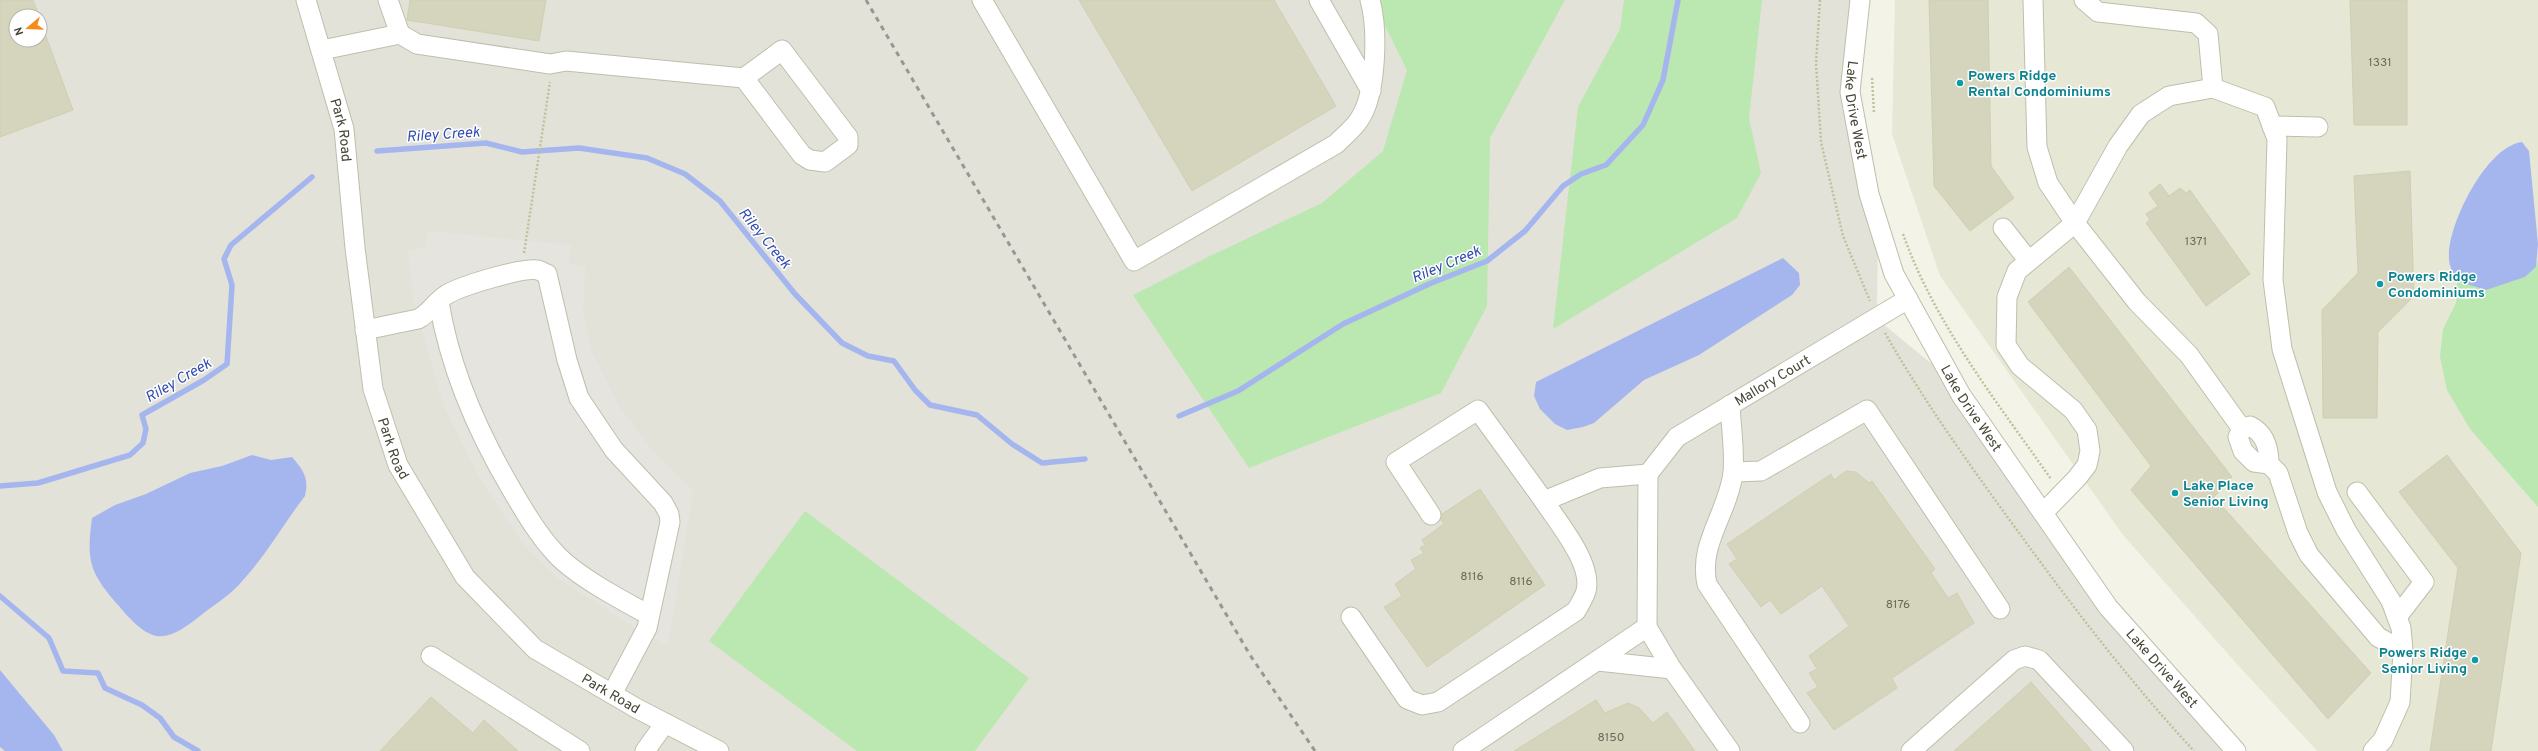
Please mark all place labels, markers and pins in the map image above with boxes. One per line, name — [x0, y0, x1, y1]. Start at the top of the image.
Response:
place label: Powers Ridge Rental Condominiums — [1968, 68, 2111, 101]
marker: Powers Ridge Rental Condominiums — [1955, 78, 1965, 88]
place label: Powers Ridge Condominiums — [2388, 269, 2485, 302]
marker: Powers Ridge Condominiums — [2375, 279, 2385, 289]
place label: Lake Place Senior Living — [2183, 478, 2269, 511]
marker: Lake Place Senior Living — [2170, 488, 2180, 498]
place label: Powers Ridge Senior Living — [2379, 645, 2467, 678]
marker: Powers Ridge Senior Living — [2470, 655, 2480, 665]

